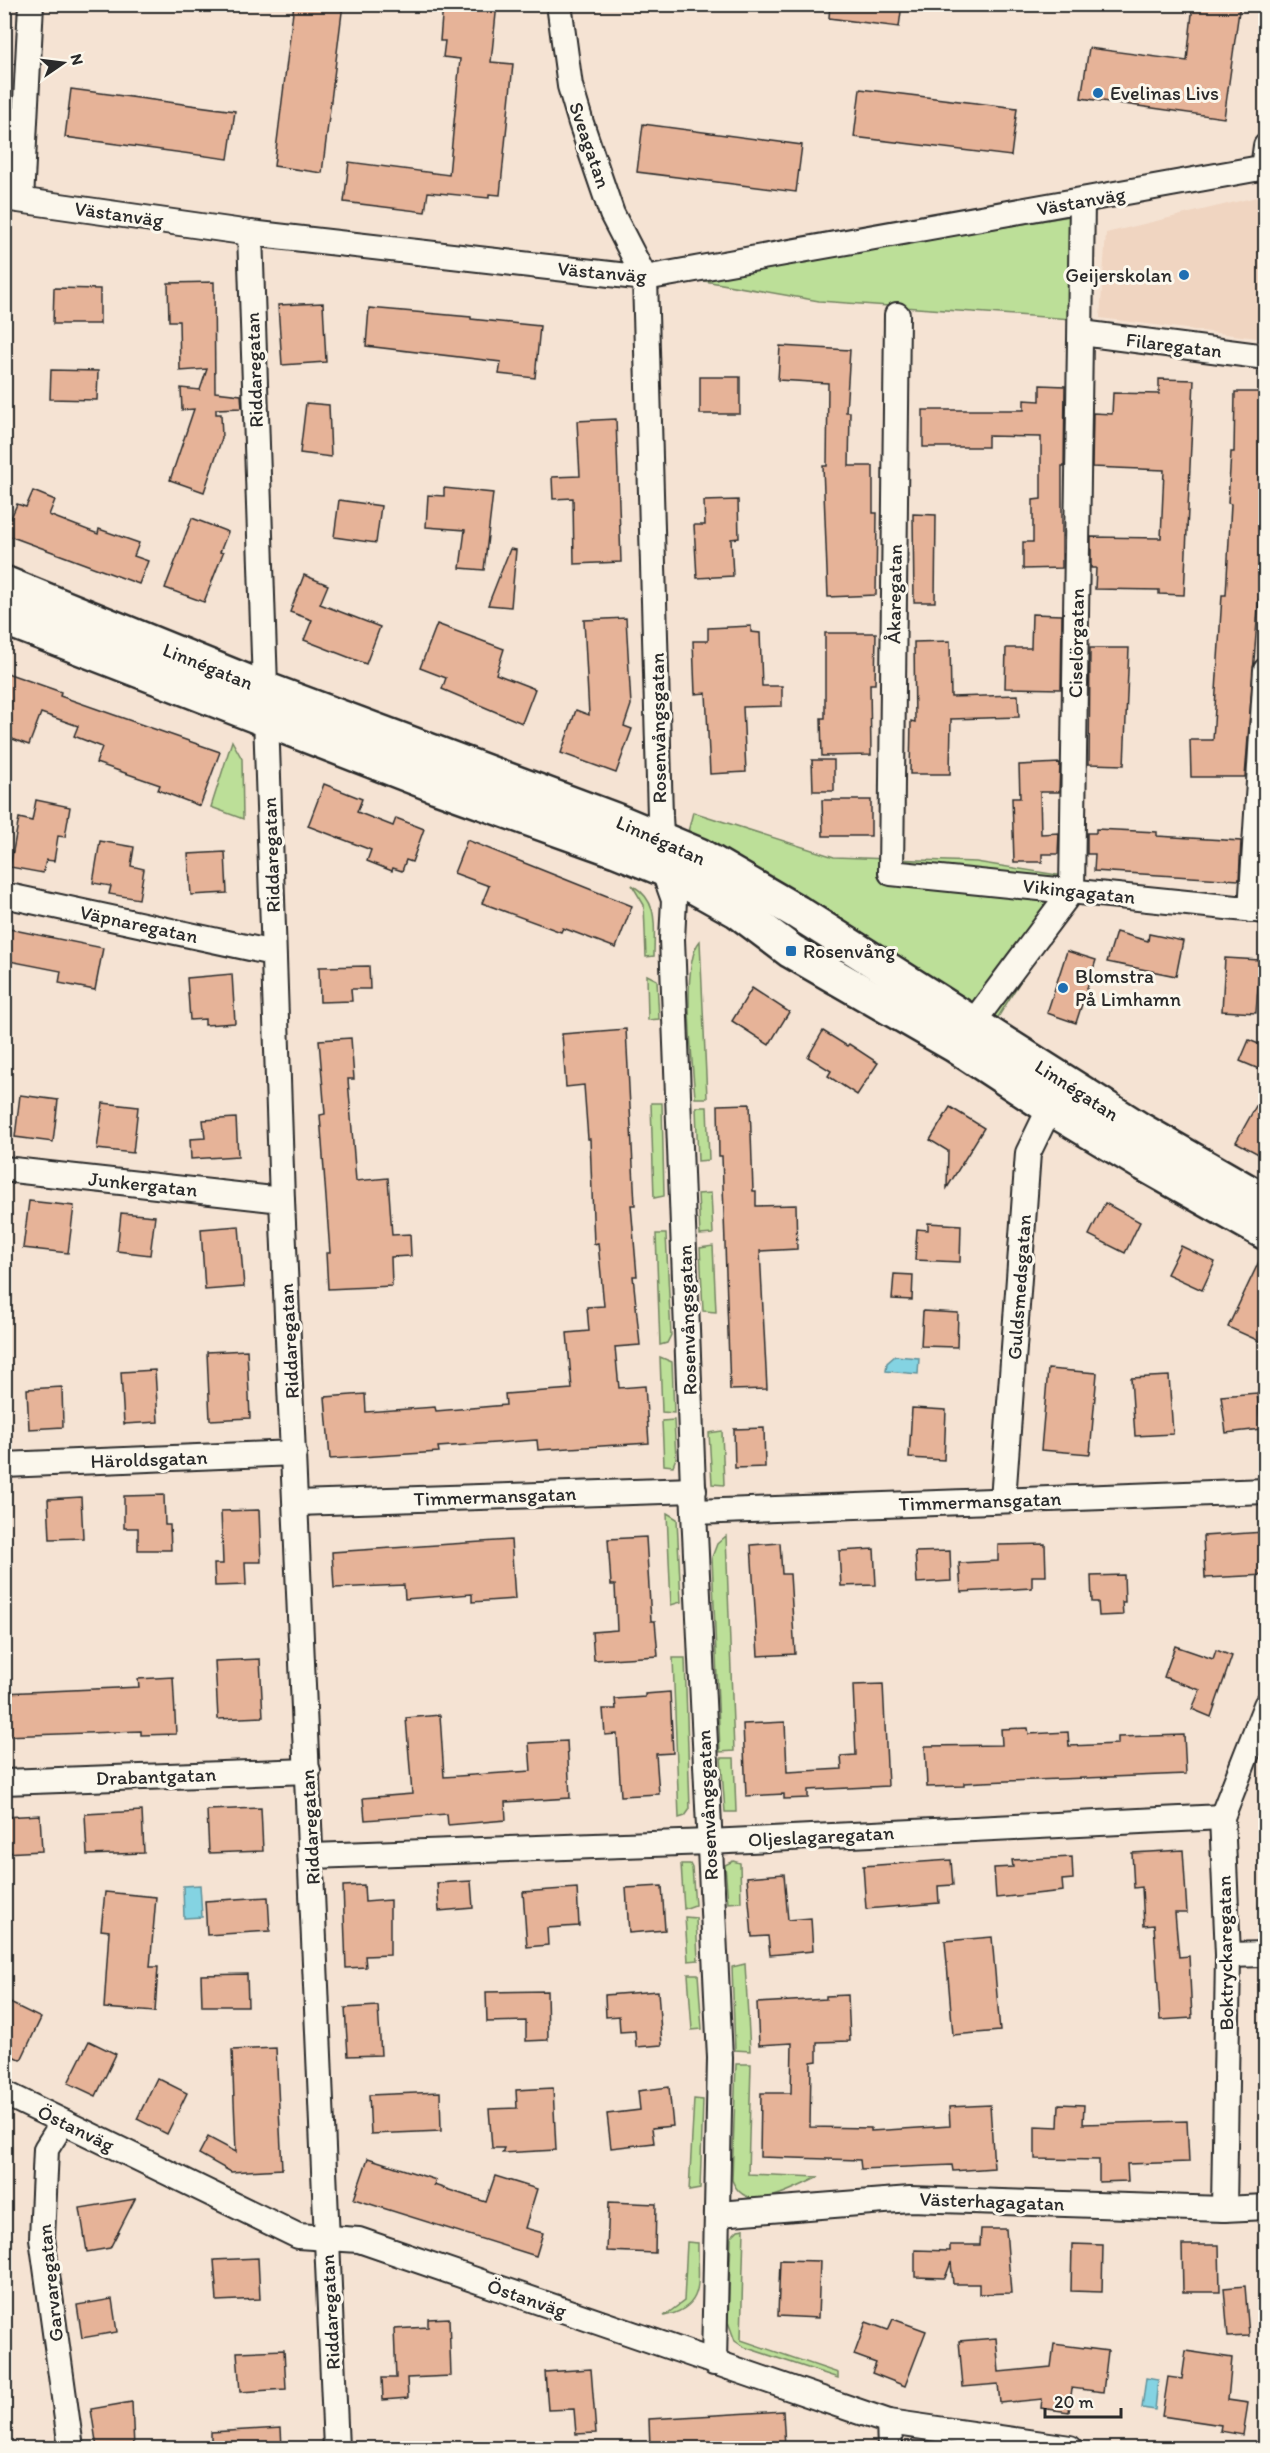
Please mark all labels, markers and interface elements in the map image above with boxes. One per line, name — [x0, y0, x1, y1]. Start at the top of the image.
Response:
north arrow — [33, 33, 93, 93]
text: N — [67, 52, 88, 67]
place label: Evelinas Livs — [1110, 81, 1219, 105]
marker: Evelinas Livs — [1091, 86, 1105, 100]
street label: Sveagatan — [564, 99, 616, 191]
street label: Västanväg — [1035, 181, 1128, 221]
street label: Västanväg — [73, 196, 166, 232]
street label: Västanväg — [556, 256, 648, 288]
place label: Geijerskolan — [1065, 263, 1172, 287]
marker: Geijerskolan — [1177, 268, 1191, 282]
street label: Riddaregatan — [240, 312, 268, 428]
street label: Filaregatan — [1125, 327, 1224, 363]
street label: Åkaregatan — [881, 544, 907, 644]
street label: Ciselörgatan — [1063, 588, 1089, 698]
street label: Linnégatan — [159, 637, 257, 695]
street label: Rosenvångsgatan — [645, 652, 671, 804]
street label: Riddaregatan — [257, 797, 285, 913]
street label: Linnégatan — [613, 810, 710, 870]
street label: Vikingagatan — [1022, 873, 1136, 909]
street label: Väpnaregatan — [78, 900, 200, 948]
place label: Rosenvång — [803, 939, 896, 963]
marker: Rosenvång — [784, 944, 798, 958]
place label: Blomstra På Limhamn — [1075, 964, 1181, 1011]
marker: Blomstra På Limhamn — [1056, 981, 1070, 995]
street label: Linnégatan — [1030, 1054, 1124, 1126]
street label: Junkergatan — [87, 1166, 199, 1202]
street label: Guldsmedsgatan — [1002, 1213, 1036, 1361]
street label: Rosenvångsgatan — [672, 1244, 702, 1396]
street label: Riddaregatan — [274, 1283, 304, 1399]
street label: Häroldsgatan — [90, 1445, 208, 1473]
street label: Timmermansgatan — [413, 1481, 577, 1511]
street label: Timmermansgatan — [898, 1486, 1062, 1516]
street label: Rosenvångsgatan — [691, 1729, 723, 1881]
street label: Drabantgatan — [95, 1762, 217, 1790]
street label: Riddaregatan — [295, 1769, 325, 1885]
street label: Oljeslagaregatan — [747, 1820, 895, 1852]
street label: Boktryckaregatan — [1212, 1875, 1238, 2031]
street label: Östanväg — [34, 2099, 119, 2157]
street label: Västerhagagatan — [919, 2186, 1065, 2216]
street label: Garvaregatan — [32, 2223, 68, 2343]
street label: Riddaregatan — [315, 2254, 345, 2370]
street label: Östanväg — [484, 2273, 571, 2323]
scale bar — [1045, 2381, 1122, 2419]
text: 20 m — [1054, 2391, 1094, 2413]

